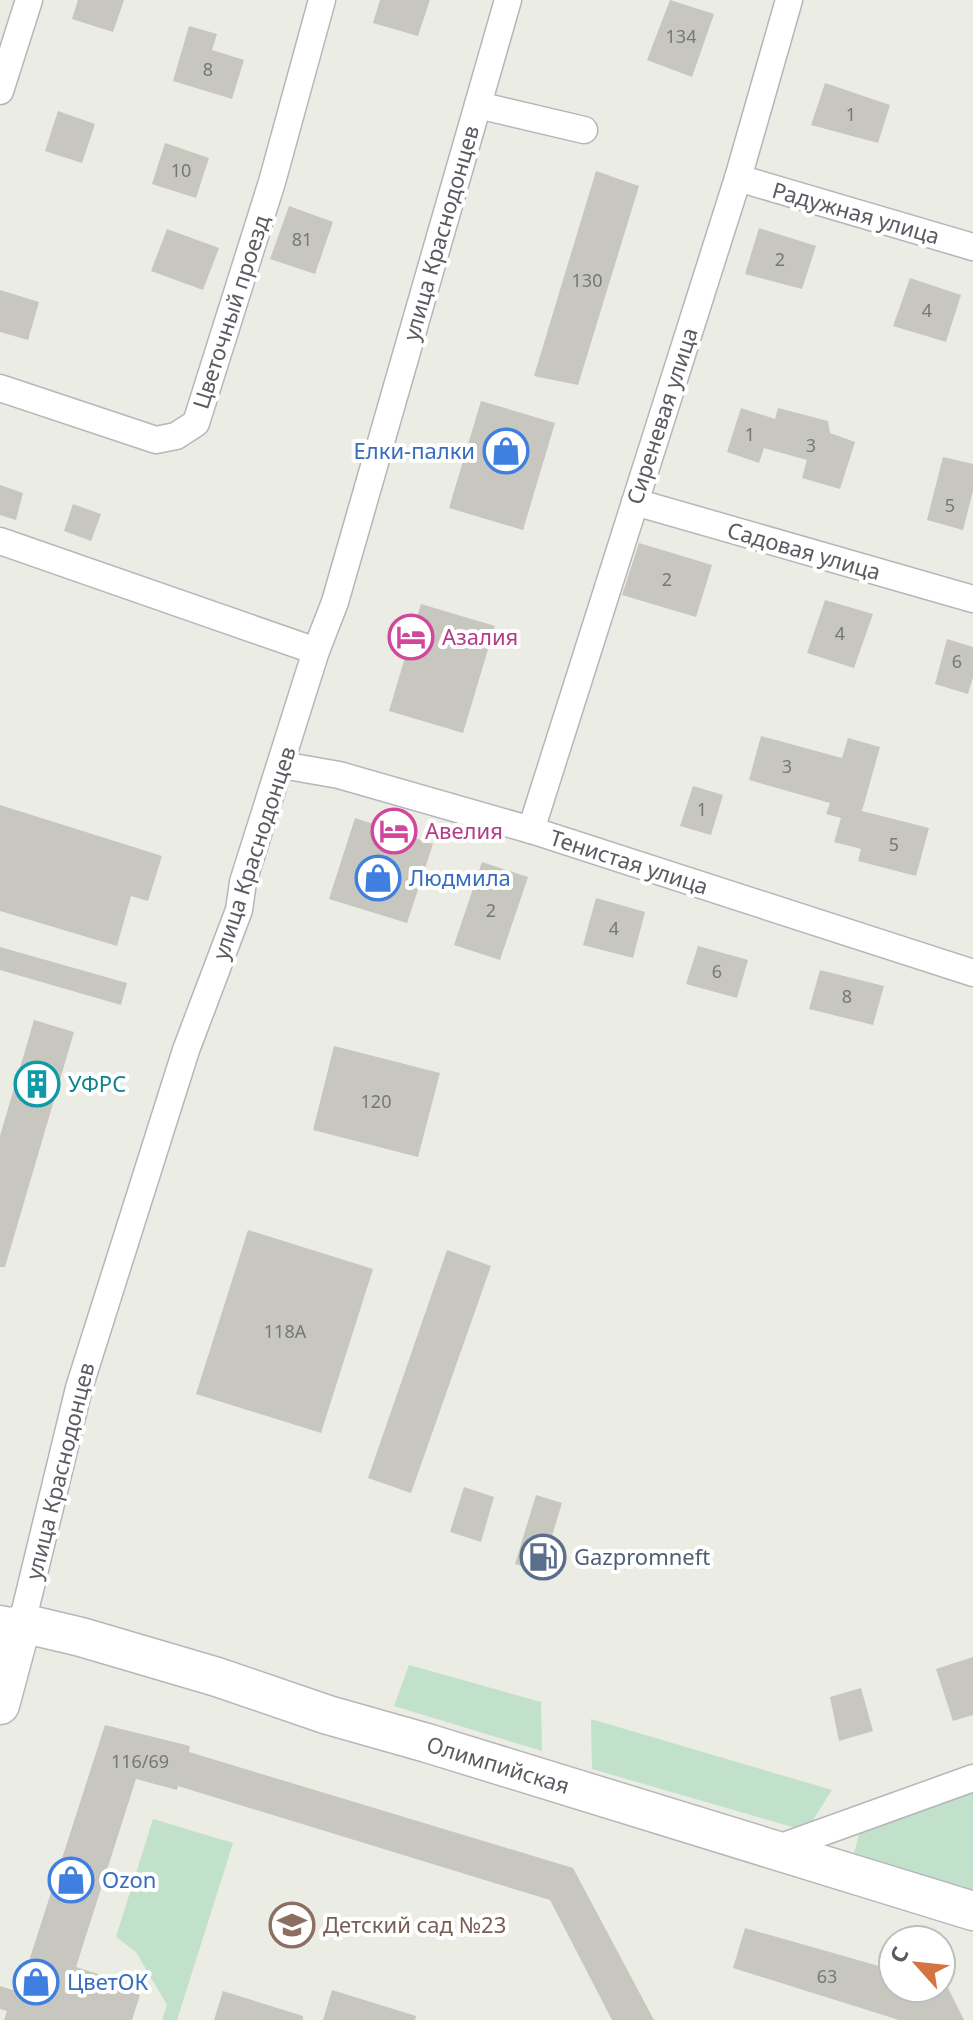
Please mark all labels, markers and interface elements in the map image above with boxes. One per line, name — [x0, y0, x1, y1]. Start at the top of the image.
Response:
house number: 134 — [666, 24, 696, 48]
house number: 8 — [203, 57, 213, 81]
house number: 1 — [846, 102, 856, 126]
street label: улица Краснодонцев — [395, 122, 485, 344]
house number: 10 — [171, 158, 191, 182]
street label: Радужная улица — [769, 174, 943, 250]
street label: Цветочный проезд — [185, 210, 276, 412]
house number: 81 — [292, 227, 312, 251]
house number: 2 — [775, 247, 785, 271]
house number: 130 — [572, 268, 602, 292]
house number: 4 — [922, 298, 932, 322]
street label: Сиреневая улица — [618, 323, 704, 508]
house number: 1 — [745, 422, 755, 446]
shop icon: Елки-палки — [482, 427, 530, 475]
house number: 3 — [806, 433, 816, 457]
place label: Елки-палки — [354, 435, 475, 465]
house number: 5 — [945, 493, 955, 517]
street label: Садовая улица — [724, 514, 884, 586]
house number: 2 — [662, 567, 672, 591]
hotel icon: Азалия — [387, 613, 435, 661]
place label: Азалия — [442, 621, 518, 651]
house number: 4 — [835, 621, 845, 645]
house number: 6 — [952, 649, 962, 673]
street label: улица Краснодонцев — [204, 742, 302, 963]
house number: 3 — [782, 754, 792, 778]
house number: 1 — [697, 797, 707, 821]
hotel icon: Авелия — [370, 807, 418, 855]
place label: Авелия — [425, 815, 503, 845]
street label: Тенистая улица — [546, 821, 712, 901]
house number: 5 — [889, 832, 899, 856]
shop icon: Людмила — [354, 854, 402, 902]
place label: Людмила — [409, 862, 511, 892]
house number: 2 — [486, 898, 496, 922]
house number: 4 — [609, 916, 619, 940]
house number: 6 — [712, 959, 722, 983]
house number: 8 — [842, 984, 852, 1008]
building icon: УФРС — [13, 1060, 61, 1108]
place label: УФРС — [68, 1068, 126, 1098]
house number: 120 — [361, 1089, 391, 1113]
house number: 118А — [264, 1319, 307, 1343]
street label: улица Краснодонцев — [18, 1359, 101, 1582]
fuel station icon: Gazpromneft — [519, 1533, 567, 1581]
place label: Gazpromneft — [574, 1541, 710, 1571]
street label: Олимпийская — [423, 1728, 573, 1800]
house number: 116/69 — [111, 1749, 169, 1773]
shop icon: Ozon — [47, 1856, 95, 1904]
place label: Ozon — [102, 1864, 156, 1894]
school or university icon: Детский сад №23 — [268, 1901, 316, 1949]
place label: Детский сад №23 — [323, 1909, 506, 1939]
north arrow — [877, 1924, 957, 2004]
text: С — [882, 1941, 915, 1968]
shop icon: ЦветОК — [12, 1958, 60, 2006]
house number: 63 — [817, 1964, 837, 1988]
place label: ЦветОК — [67, 1966, 149, 1996]

